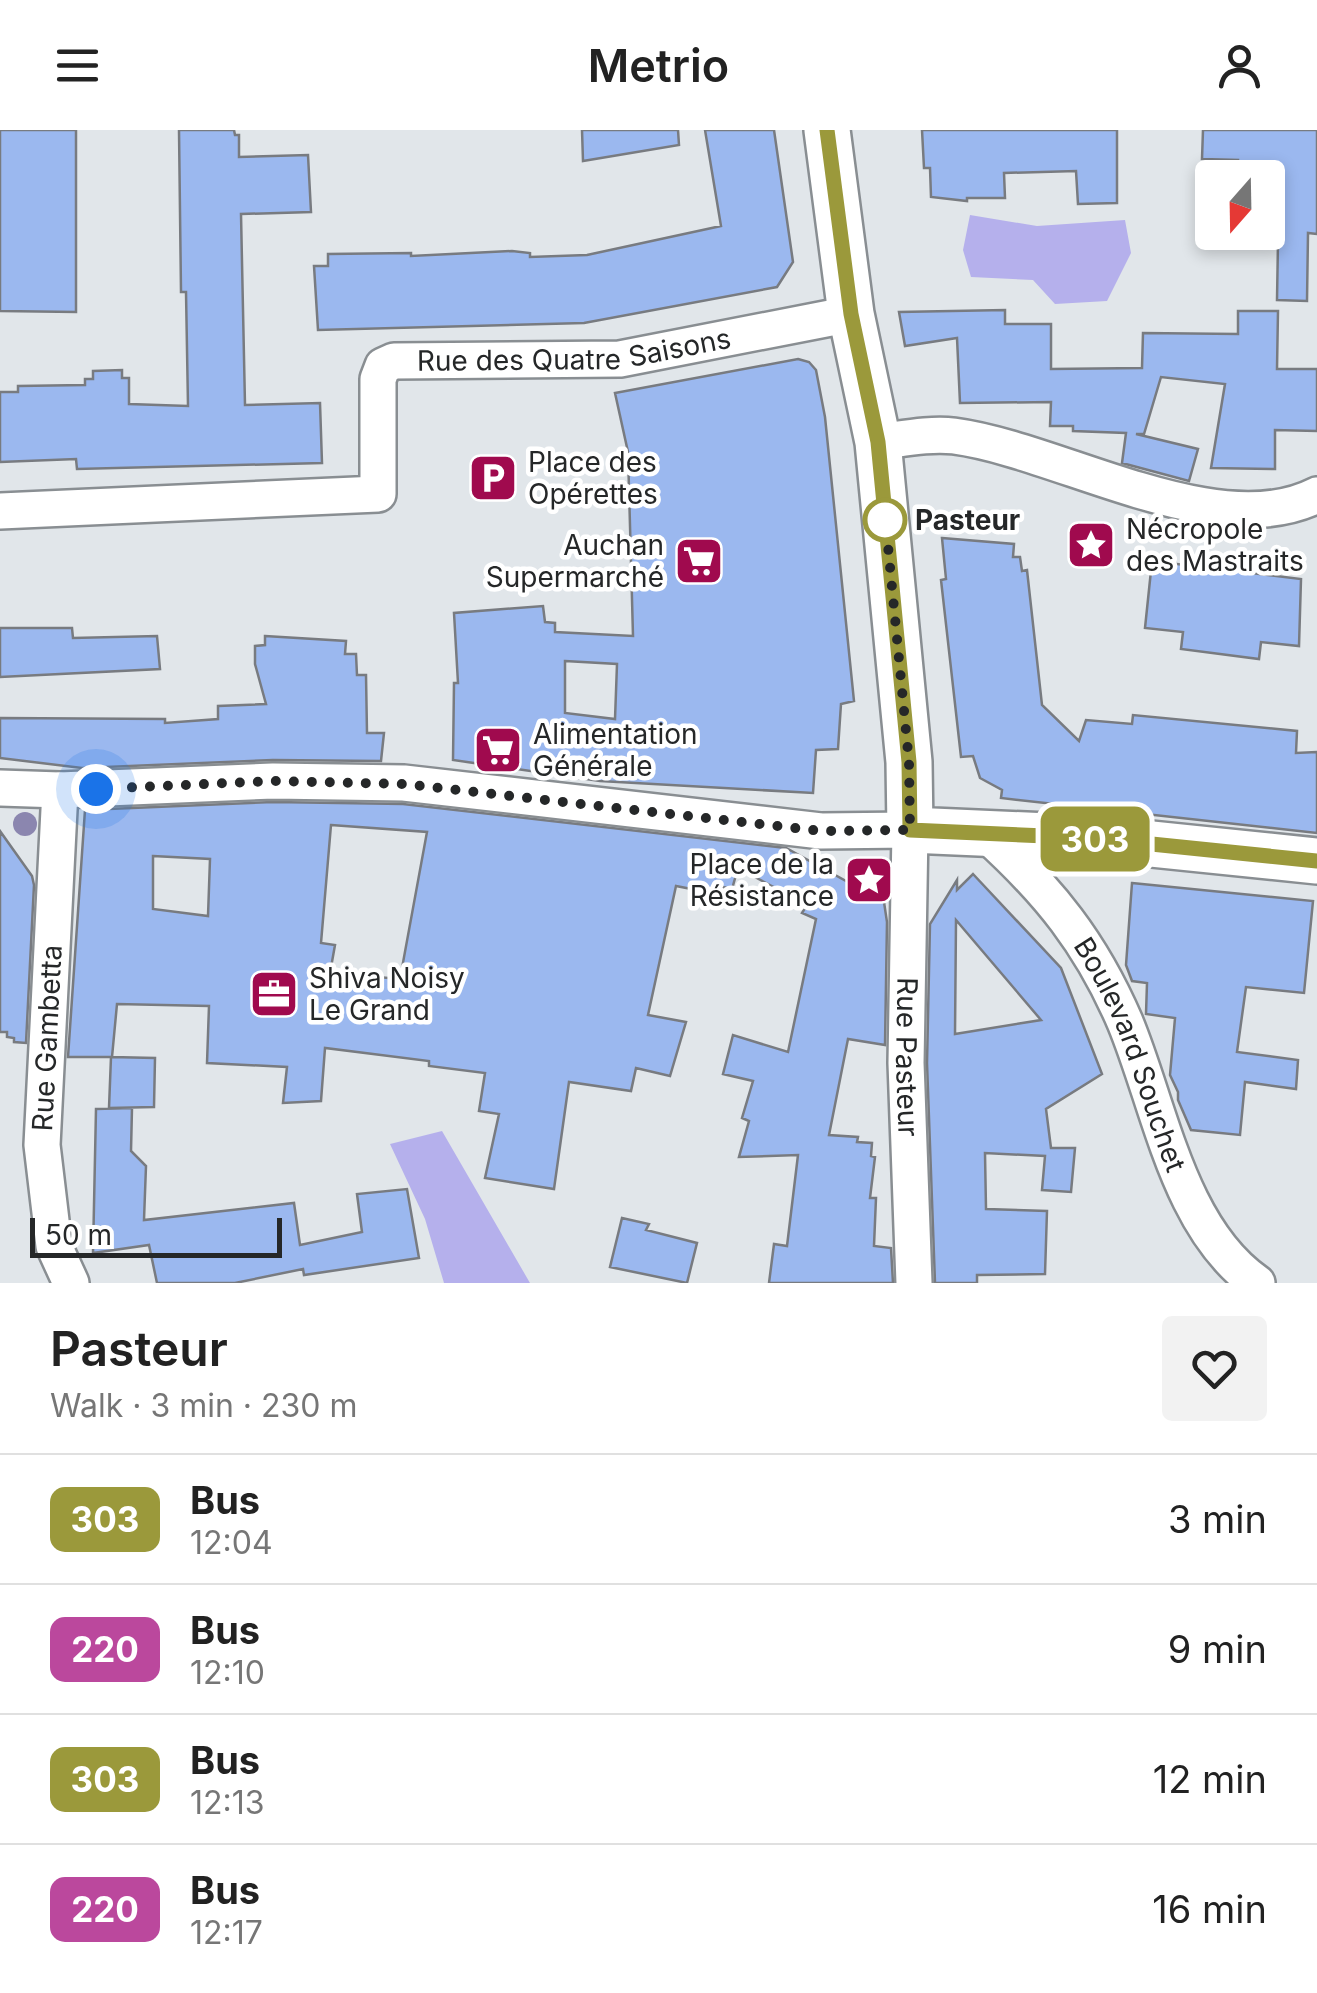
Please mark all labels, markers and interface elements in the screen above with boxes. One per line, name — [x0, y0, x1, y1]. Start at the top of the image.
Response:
icon: menu — [50, 38, 105, 93]
text: Metrio — [588, 38, 729, 93]
icon: person — [1212, 38, 1267, 93]
north arrow — [1195, 160, 1285, 250]
map controls — [1195, 160, 1285, 250]
street label: Rue des Quatre Saisons — [417, 321, 734, 378]
place label: Place des Opérettes — [528, 445, 658, 511]
parking icon: Place des Opérettes — [467, 452, 519, 504]
marker: Pasteur — [864, 499, 906, 541]
place label: Pasteur — [915, 503, 1020, 537]
place label: Nécropole des Mastraits — [1126, 512, 1304, 578]
place icon: Nécropole des Mastraits — [1065, 519, 1117, 571]
place label: Auchan Supermarché — [486, 528, 664, 594]
supermarket icon: Auchan Supermarché — [673, 535, 725, 587]
place label: Alimentation Générale — [533, 717, 698, 783]
supermarket icon: Alimentation Générale — [472, 724, 524, 776]
your location — [71, 764, 121, 814]
line badge: 303 — [1038, 806, 1152, 872]
text: 303 — [1061, 818, 1129, 860]
place label: Place de la Résistance — [690, 847, 834, 913]
place icon: Place de la Résistance — [843, 854, 895, 906]
street label: Boulevard Souchet — [1067, 931, 1193, 1177]
street label: Rue Gambetta — [25, 944, 69, 1132]
place label: Shiva Noisy Le Grand — [309, 961, 465, 1027]
office icon: Shiva Noisy Le Grand — [248, 968, 300, 1020]
street label: Rue Pasteur — [889, 977, 926, 1137]
scale bar — [30, 1213, 282, 1258]
text: 50 m — [45, 1218, 112, 1252]
button: heart — [1162, 1316, 1267, 1421]
text: Pasteur — [50, 1319, 228, 1378]
text: Walk · 3 min · 230 m — [50, 1386, 358, 1425]
text: Bus — [190, 1477, 260, 1523]
text: 3 min — [1168, 1496, 1267, 1542]
text: 303 — [71, 1498, 139, 1540]
text: 12:04 — [190, 1523, 273, 1562]
text: Bus — [190, 1607, 260, 1653]
text: 9 min — [1168, 1626, 1267, 1672]
text: 220 — [71, 1628, 139, 1670]
text: 12:10 — [190, 1653, 265, 1692]
text: Bus — [190, 1737, 260, 1783]
text: 12 min — [1153, 1756, 1267, 1802]
text: 303 — [71, 1758, 139, 1800]
text: 12:13 — [190, 1783, 265, 1822]
text: Bus — [190, 1867, 260, 1913]
text: 16 min — [1152, 1886, 1267, 1932]
text: 220 — [71, 1888, 139, 1930]
text: 12:17 — [190, 1913, 263, 1952]

